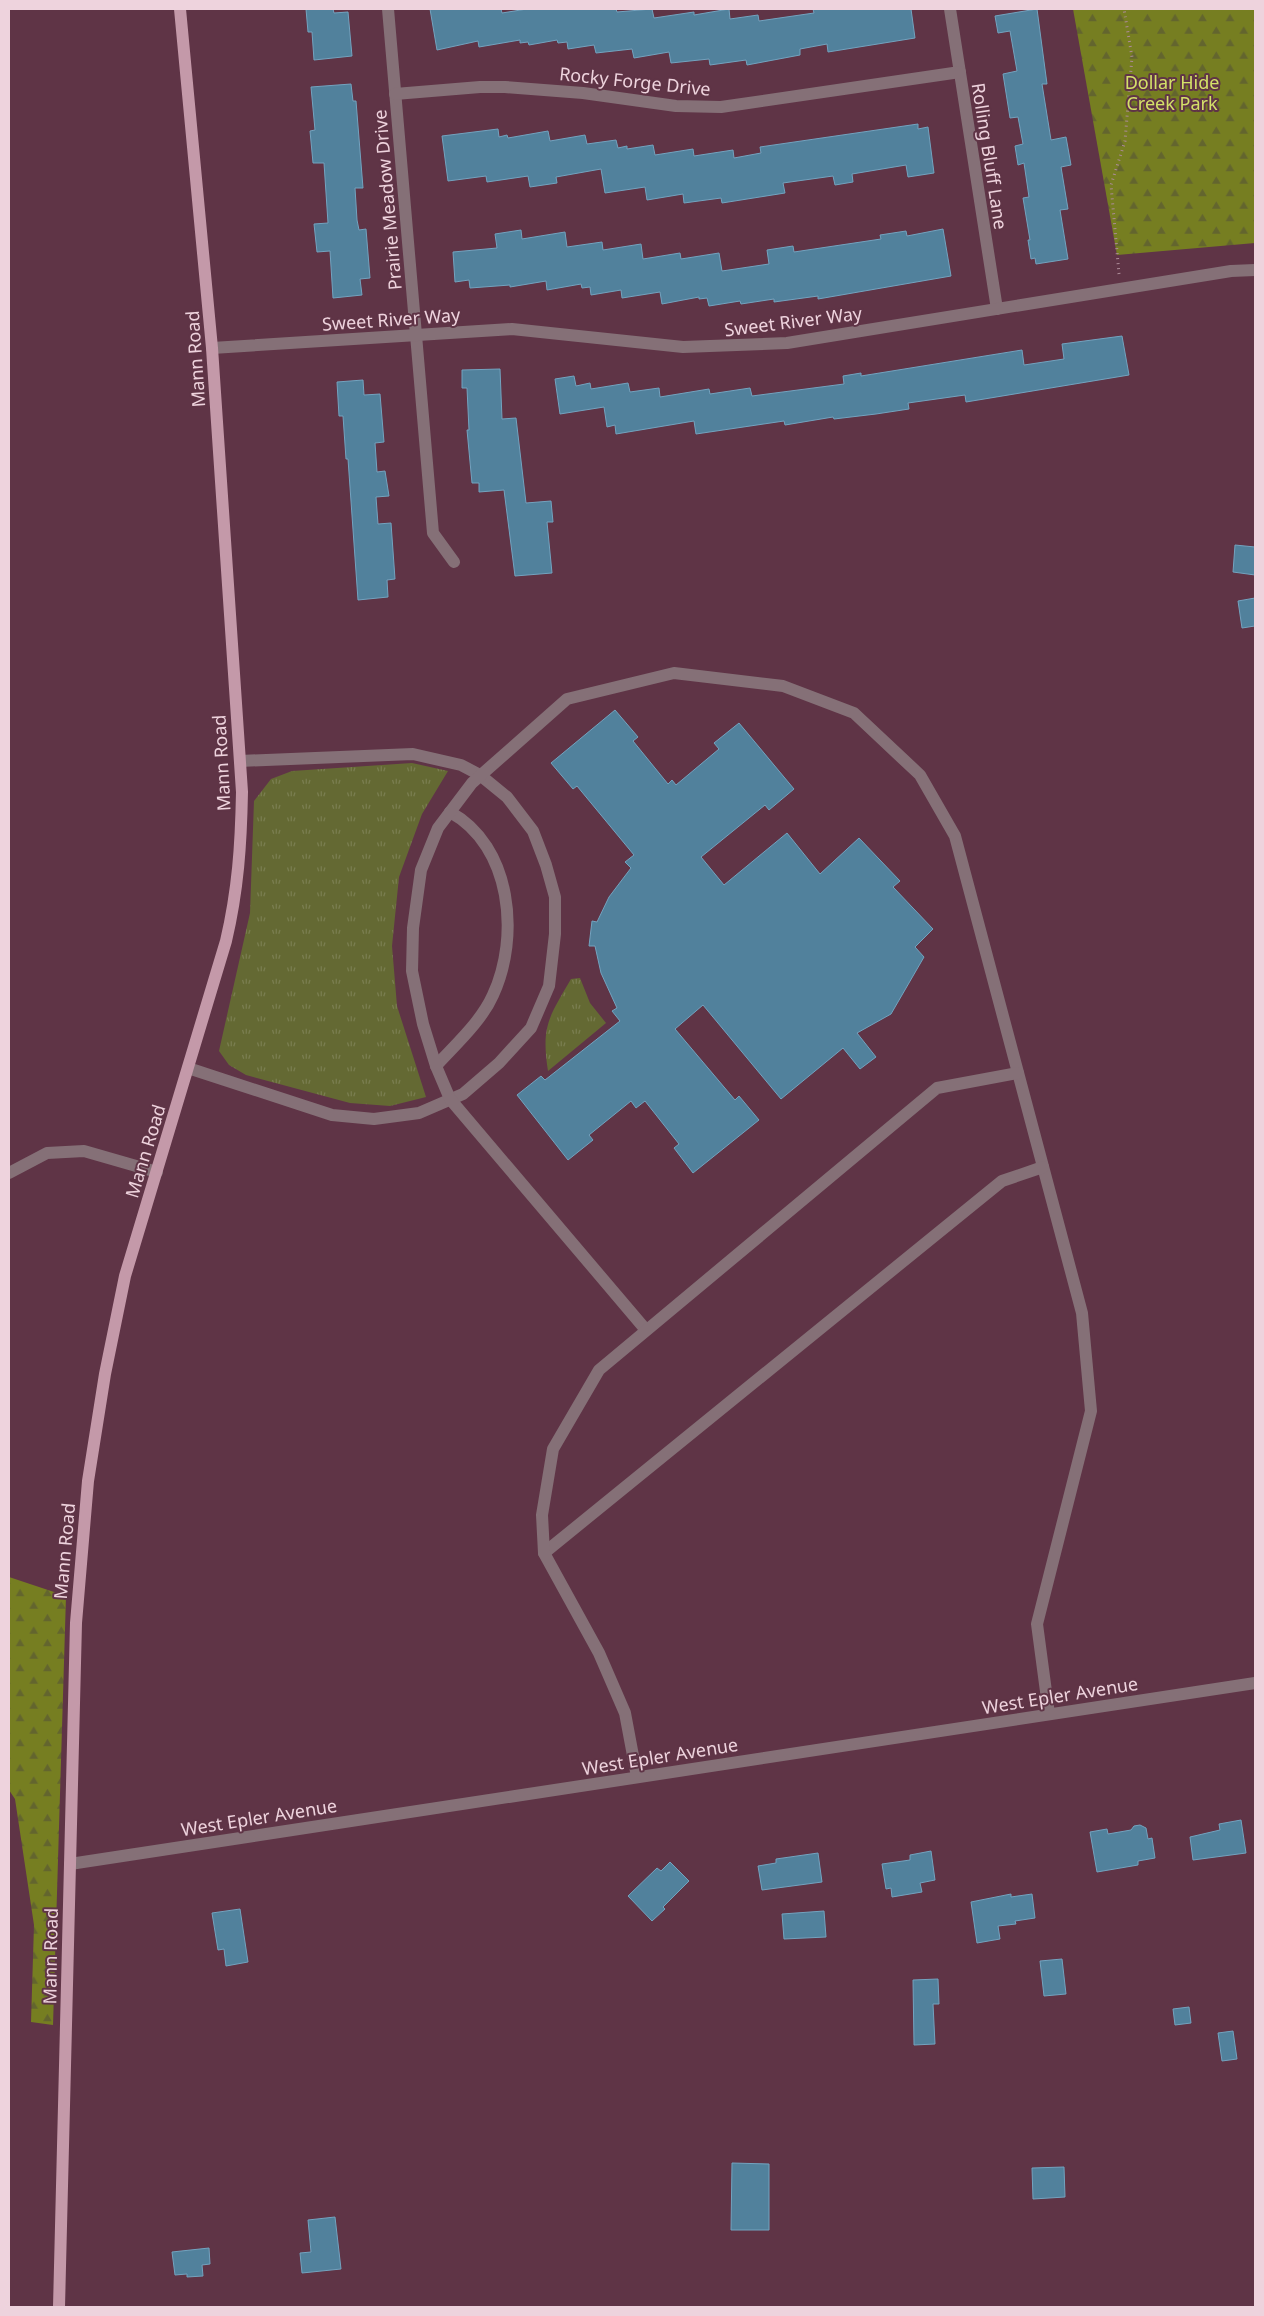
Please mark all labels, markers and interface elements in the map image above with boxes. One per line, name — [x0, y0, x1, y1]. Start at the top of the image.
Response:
street label: Rocky Forge Drive — [558, 61, 712, 101]
park label: Dollar Hide Creek Park — [1125, 70, 1219, 115]
street label: Rolling Bluff Lane — [967, 81, 1013, 231]
street label: Prairie Meadow Drive — [367, 109, 407, 291]
street label: Sweet River Way — [723, 301, 864, 341]
street label: Sweet River Way — [321, 302, 462, 336]
street label: Mann Road — [180, 310, 210, 408]
street label: Mann Road — [206, 714, 236, 812]
street label: Mann Road — [119, 1101, 171, 1201]
street label: Mann Road — [48, 1502, 80, 1600]
street label: West Epler Avenue — [980, 1671, 1140, 1719]
street label: West Epler Avenue — [580, 1732, 740, 1780]
street label: West Epler Avenue — [179, 1793, 339, 1841]
street label: Mann Road — [37, 1907, 63, 2005]

